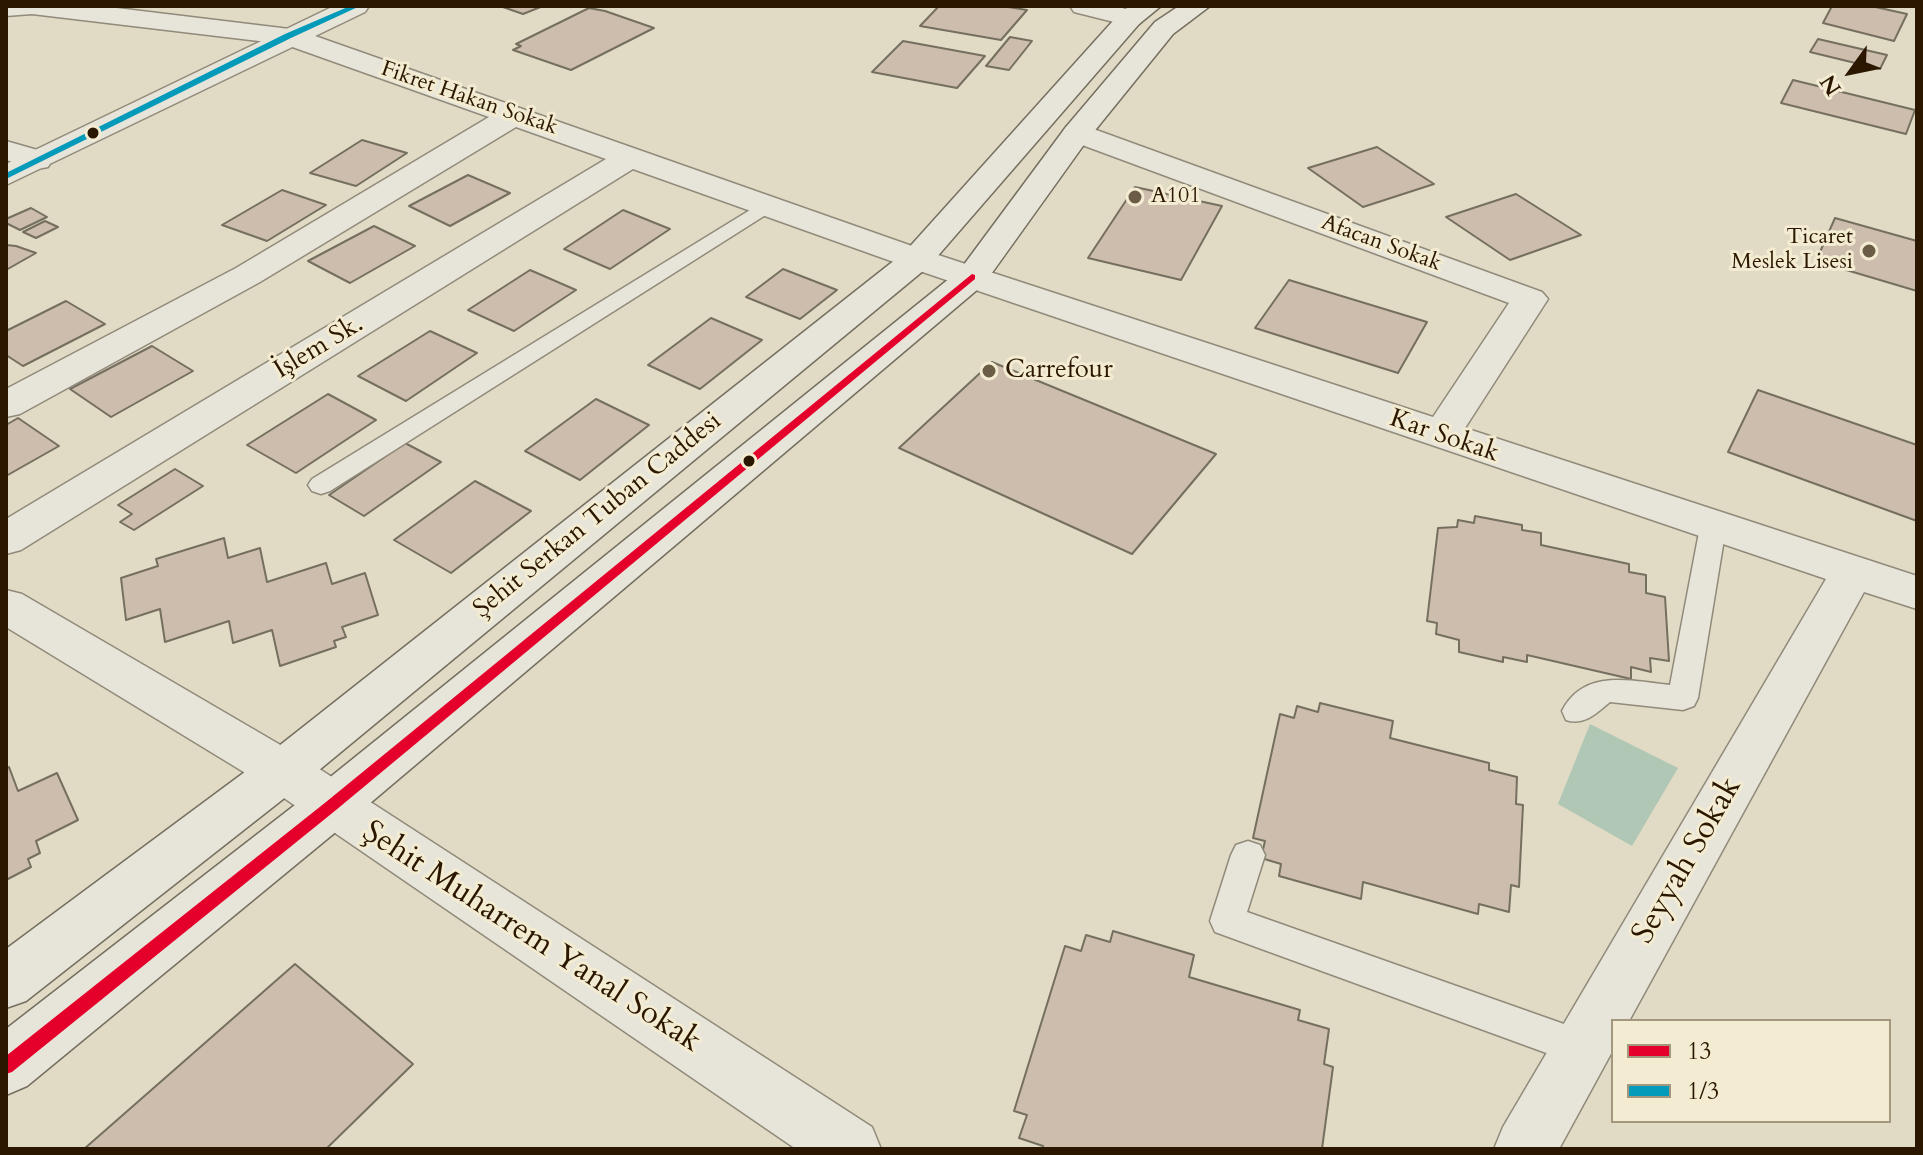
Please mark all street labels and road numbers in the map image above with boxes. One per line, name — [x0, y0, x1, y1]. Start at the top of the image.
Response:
street label: Fikret Hakan Sokak — [377, 56, 561, 142]
street label: Afacan Sokak — [1317, 210, 1445, 278]
street label: İşlem Sk. — [269, 309, 369, 387]
street label: Kar Sokak — [1385, 404, 1503, 470]
street label: Şehit Serkan Tuban Caddesi — [468, 406, 728, 626]
street label: Seyyah Sokak — [1625, 771, 1751, 951]
street label: Şehit Muharrem Yanal Sokak — [354, 814, 708, 1062]

